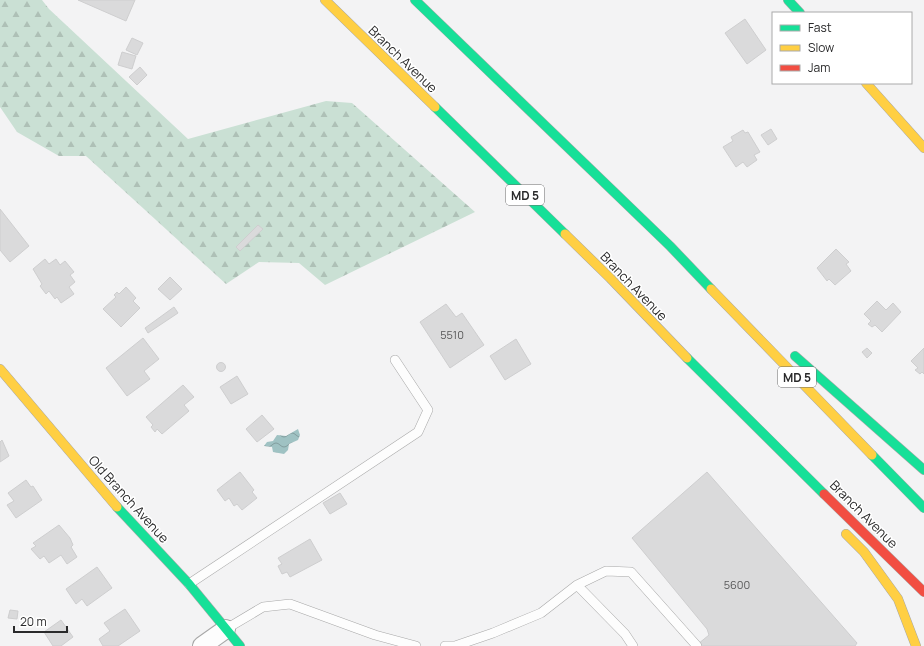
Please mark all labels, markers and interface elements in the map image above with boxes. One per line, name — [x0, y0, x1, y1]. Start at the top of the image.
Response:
legend — [772, 12, 912, 84]
text: Fast — [808, 19, 832, 36]
street label: Branch Avenue — [365, 21, 442, 97]
text: Slow — [808, 39, 834, 56]
text: Jam — [808, 59, 830, 76]
road number: MD 5 — [506, 185, 544, 205]
street label: Branch Avenue — [596, 248, 672, 325]
house number: 5510 — [440, 327, 464, 342]
road number: MD 5 — [778, 367, 816, 387]
street label: Old Branch Avenue — [85, 451, 173, 547]
street label: Branch Avenue — [826, 476, 902, 552]
house number: 5600 — [724, 577, 750, 592]
scale bar — [14, 608, 67, 634]
text: 20 m — [20, 613, 47, 630]

